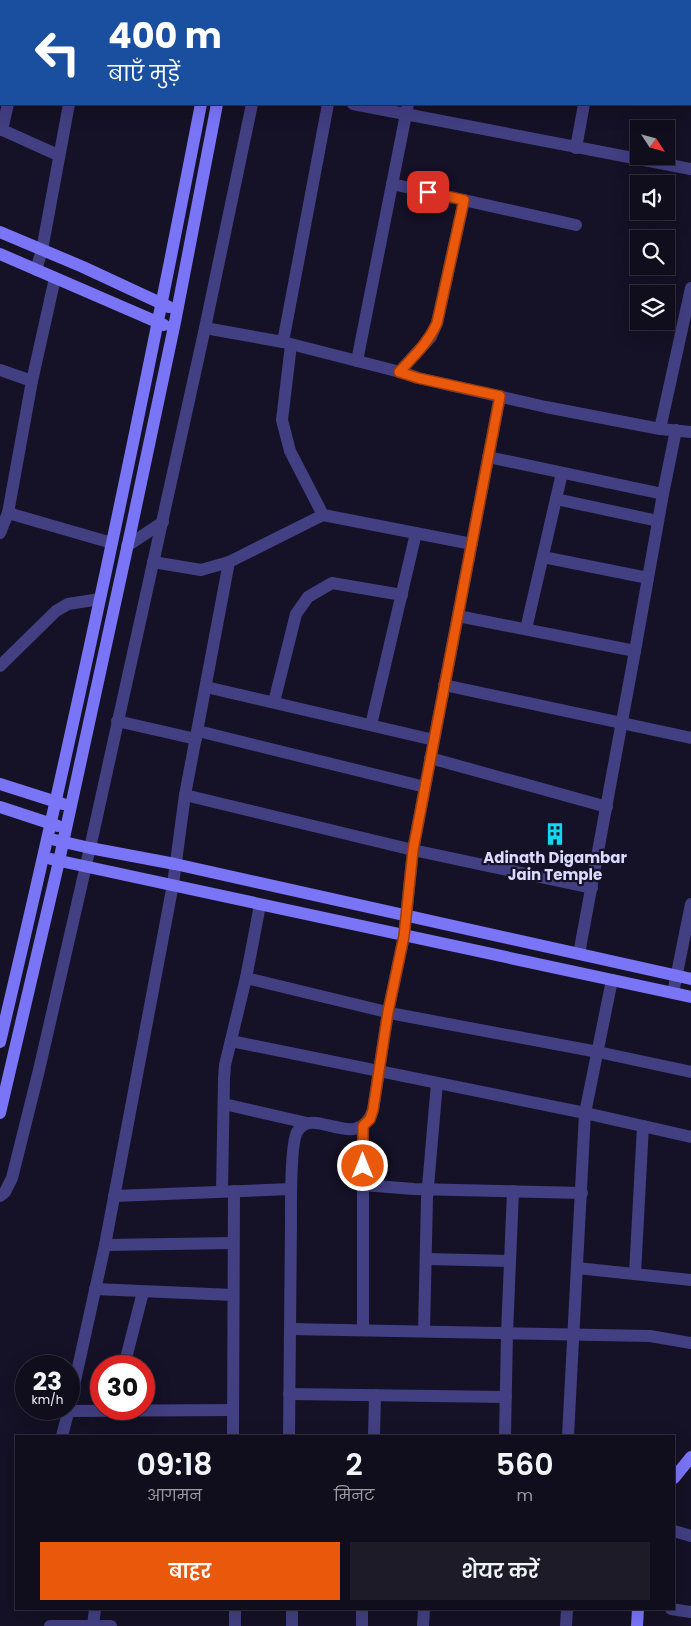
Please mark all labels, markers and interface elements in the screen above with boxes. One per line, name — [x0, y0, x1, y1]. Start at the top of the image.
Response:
text: 400 m — [108, 11, 222, 60]
icon: left — [25, 20, 90, 85]
text: बाएँ मुड़ें — [108, 58, 180, 89]
north arrow — [630, 120, 675, 165]
map controls — [630, 120, 675, 330]
pin — [407, 171, 449, 213]
button: sound — [630, 175, 675, 220]
icon: arrive — [414, 178, 442, 206]
button: search — [630, 230, 675, 275]
button: layers — [630, 285, 675, 330]
building icon: Adinath Digambar Jain Temple — [542, 821, 568, 847]
place label: Adinath Digambar Jain Temple — [483, 847, 627, 885]
position arrow — [336, 1139, 388, 1191]
speed limit sign: 30 — [90, 1355, 155, 1420]
text: 23 — [33, 1364, 62, 1399]
text: km/h — [32, 1391, 63, 1408]
text: 09:18 — [136, 1443, 213, 1486]
text: 2 — [346, 1443, 363, 1486]
text: 560 — [496, 1443, 554, 1486]
text: आगमन — [147, 1484, 202, 1507]
text: मिनट — [334, 1484, 374, 1507]
text: m — [516, 1484, 533, 1507]
button: बाहर — [40, 1542, 340, 1600]
button: शेयर करें — [350, 1542, 650, 1600]

